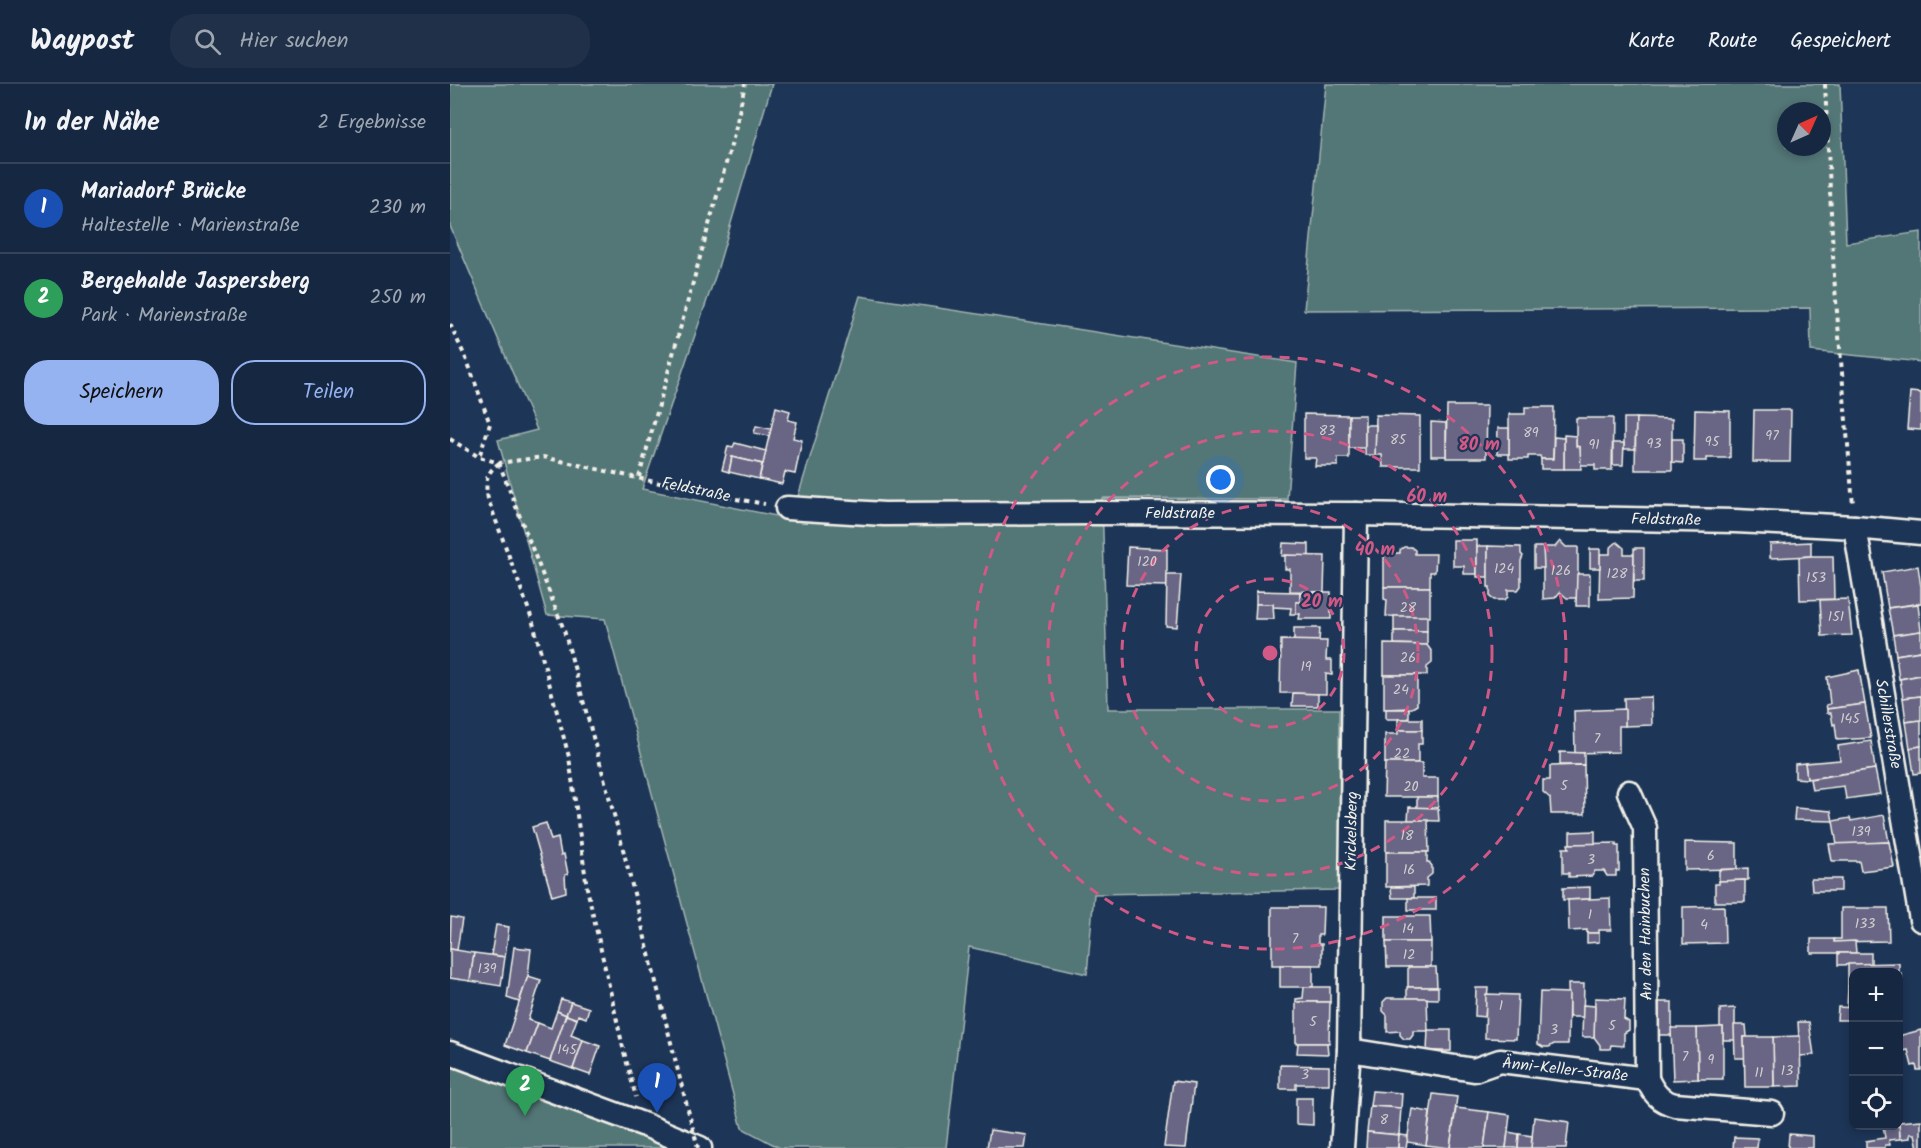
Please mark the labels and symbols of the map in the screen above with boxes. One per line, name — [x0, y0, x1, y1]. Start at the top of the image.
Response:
north arrow — [1777, 102, 1831, 156]
house number: 83 — [1319, 420, 1335, 442]
house number: 89 — [1523, 422, 1539, 444]
house number: 97 — [1765, 425, 1779, 447]
house number: 85 — [1390, 429, 1407, 451]
text: 80 m — [1458, 431, 1500, 460]
house number: 95 — [1705, 431, 1721, 453]
house number: 93 — [1647, 433, 1661, 455]
house number: 91 — [1588, 434, 1600, 456]
your location — [1206, 465, 1235, 494]
street label: Feldstraße — [659, 471, 733, 509]
text: 60 m — [1407, 483, 1448, 512]
street label: Feldstraße — [1145, 501, 1215, 526]
street label: Feldstraße — [1631, 507, 1701, 533]
text: 40 m — [1355, 536, 1396, 565]
house number: 120 — [1137, 551, 1157, 573]
house number: 124 — [1494, 558, 1514, 580]
house number: 126 — [1551, 560, 1571, 582]
house number: 128 — [1607, 563, 1628, 585]
house number: 153 — [1806, 567, 1826, 589]
text: 20 m — [1301, 588, 1343, 617]
house number: 28 — [1400, 597, 1417, 619]
house number: 151 — [1828, 606, 1844, 628]
centre of rings — [1260, 643, 1280, 663]
house number: 26 — [1400, 647, 1416, 669]
house number: 19 — [1300, 656, 1312, 678]
street label: Schillerstraße — [1868, 677, 1908, 771]
house number: 24 — [1393, 679, 1409, 701]
house number: 145 — [1840, 708, 1861, 730]
house number: 7 — [1594, 728, 1601, 750]
house number: 22 — [1394, 743, 1410, 765]
house number: 5 — [1560, 775, 1569, 797]
house number: 20 — [1403, 776, 1419, 798]
street label: Krickelsberg — [1339, 791, 1365, 871]
house number: 139 — [1851, 821, 1871, 843]
house number: 18 — [1401, 825, 1414, 847]
house number: 6 — [1707, 845, 1715, 867]
house number: 3 — [1587, 849, 1595, 871]
house number: 16 — [1403, 859, 1415, 881]
street label: An den Hainbuchen — [1632, 867, 1660, 1001]
house number: 1 — [1588, 904, 1592, 926]
house number: 133 — [1855, 913, 1875, 935]
house number: 4 — [1700, 914, 1708, 936]
house number: 14 — [1402, 918, 1414, 940]
house number: 7 — [1292, 928, 1299, 950]
house number: 12 — [1403, 944, 1415, 966]
house number: 139 — [477, 958, 497, 980]
house number: 1 — [1499, 995, 1503, 1017]
house number: 5 — [1309, 1011, 1318, 1033]
house number: 5 — [1608, 1015, 1617, 1037]
house number: 3 — [1550, 1019, 1558, 1041]
house number: 145 — [557, 1039, 578, 1061]
house number: 7 — [1682, 1046, 1689, 1068]
house number: 9 — [1708, 1049, 1715, 1071]
street label: Änni-Keller-Straße — [1501, 1051, 1629, 1089]
house number: 13 — [1781, 1060, 1793, 1082]
house number: 11 — [1755, 1062, 1763, 1084]
pin: 1 — [638, 1064, 676, 1113]
house number: 3 — [1301, 1064, 1309, 1086]
pin: 2 — [506, 1066, 544, 1116]
house number: 8 — [1380, 1109, 1389, 1131]

